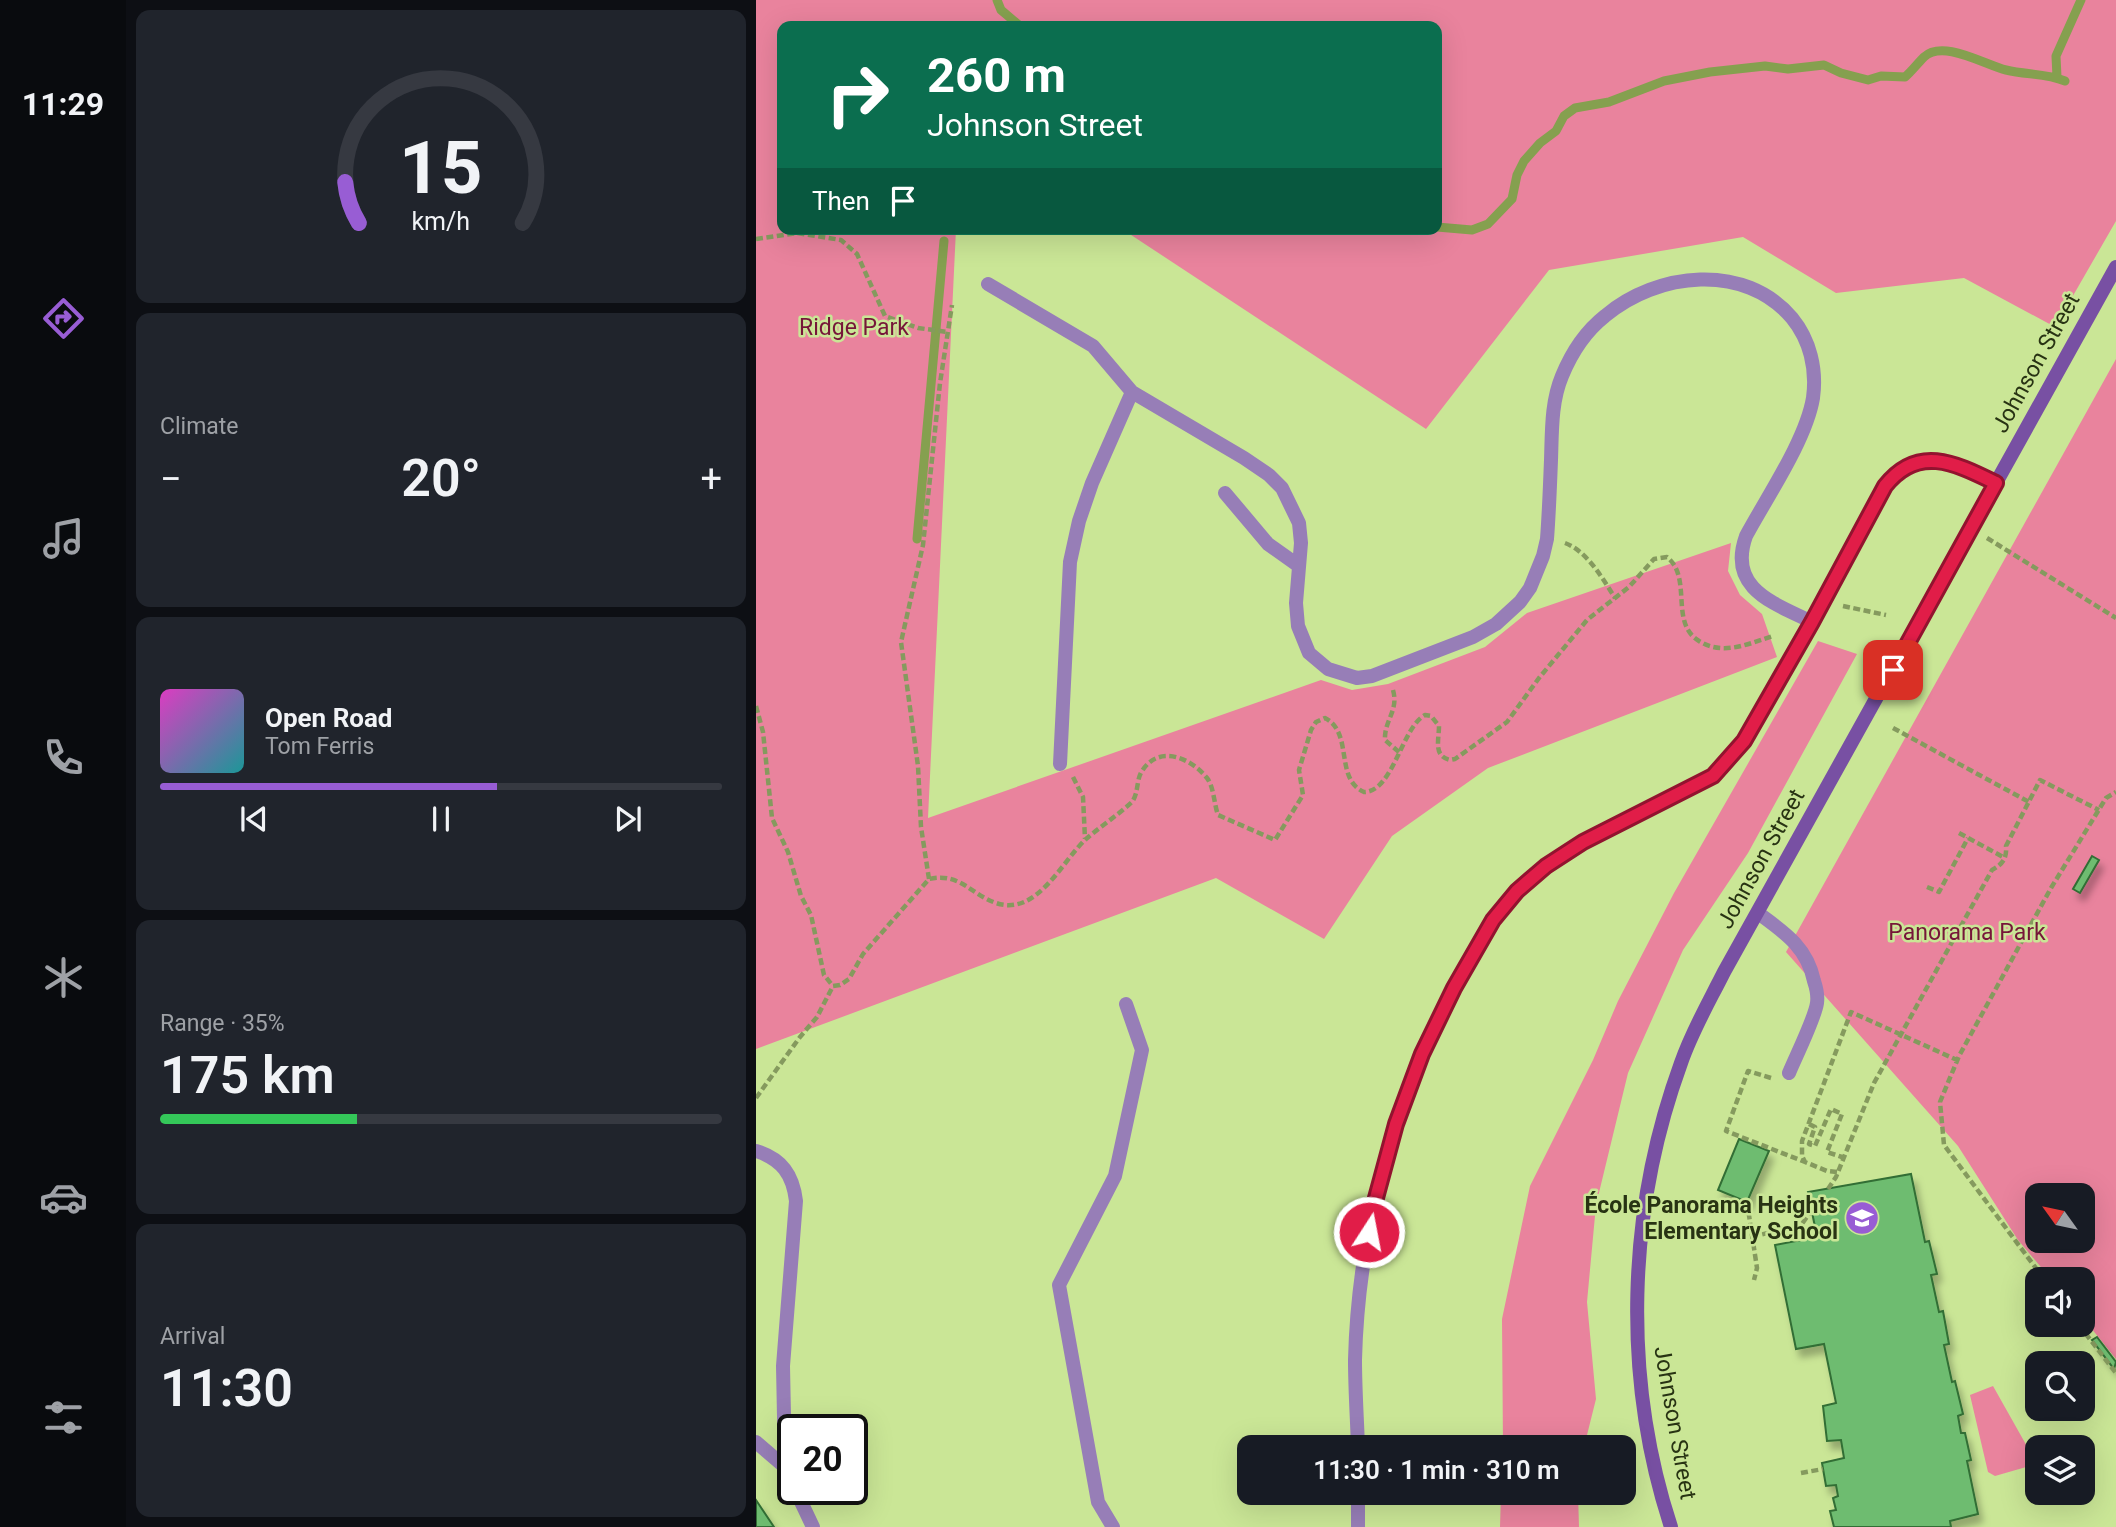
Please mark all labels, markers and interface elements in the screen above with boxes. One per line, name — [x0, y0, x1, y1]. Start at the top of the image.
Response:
text: 260 m — [927, 47, 1066, 104]
icon: right — [812, 49, 903, 140]
text: 11:29 — [22, 85, 104, 123]
text: Johnson Street — [927, 106, 1143, 144]
text: 15 — [399, 125, 483, 211]
icon: arrive — [884, 182, 922, 220]
text: Then — [812, 186, 870, 216]
text: km/h — [412, 207, 470, 236]
street label: Johnson Street — [1987, 289, 2085, 437]
icon: directions — [39, 294, 88, 343]
park label: Ridge Park — [799, 314, 909, 341]
text: Climate — [160, 413, 239, 440]
text: 20° — [401, 448, 481, 509]
text: − — [160, 457, 182, 501]
text: + — [700, 457, 722, 501]
icon: music — [39, 514, 88, 563]
pin — [1863, 640, 1923, 700]
icon: arrive — [1874, 651, 1912, 689]
text: Open Road — [265, 703, 393, 733]
icon: phone — [39, 733, 88, 782]
text: Tom Ferris — [265, 733, 374, 760]
street label: Johnson Street — [1712, 785, 1810, 933]
icon: previous — [235, 800, 273, 838]
icon: pause — [422, 800, 460, 838]
icon: next — [609, 800, 647, 838]
park label: Panorama Park — [1888, 919, 2046, 946]
icon: climate — [39, 953, 88, 1002]
text: Range · 35% — [160, 1010, 285, 1037]
text: 175 km — [160, 1045, 335, 1106]
icon: car — [39, 1173, 88, 1222]
north arrow — [2025, 1183, 2095, 1253]
map controls — [2025, 1183, 2095, 1505]
place label: École Panorama Heights Elementary School — [1585, 1191, 1838, 1245]
position arrow — [1332, 1195, 1406, 1269]
school or university icon: École Panorama Heights Elementary School — [1843, 1199, 1881, 1237]
button: sound — [2025, 1267, 2095, 1337]
text: Arrival — [160, 1323, 225, 1350]
street label: Johnson Street — [1648, 1344, 1702, 1502]
button: search — [2025, 1351, 2095, 1421]
text: 11:30 — [160, 1358, 293, 1419]
icon: filters — [39, 1393, 88, 1442]
speed limit sign: 20 — [777, 1414, 868, 1505]
button: layers — [2025, 1435, 2095, 1505]
text: 11:30 · 1 min · 310 m — [1313, 1455, 1560, 1485]

